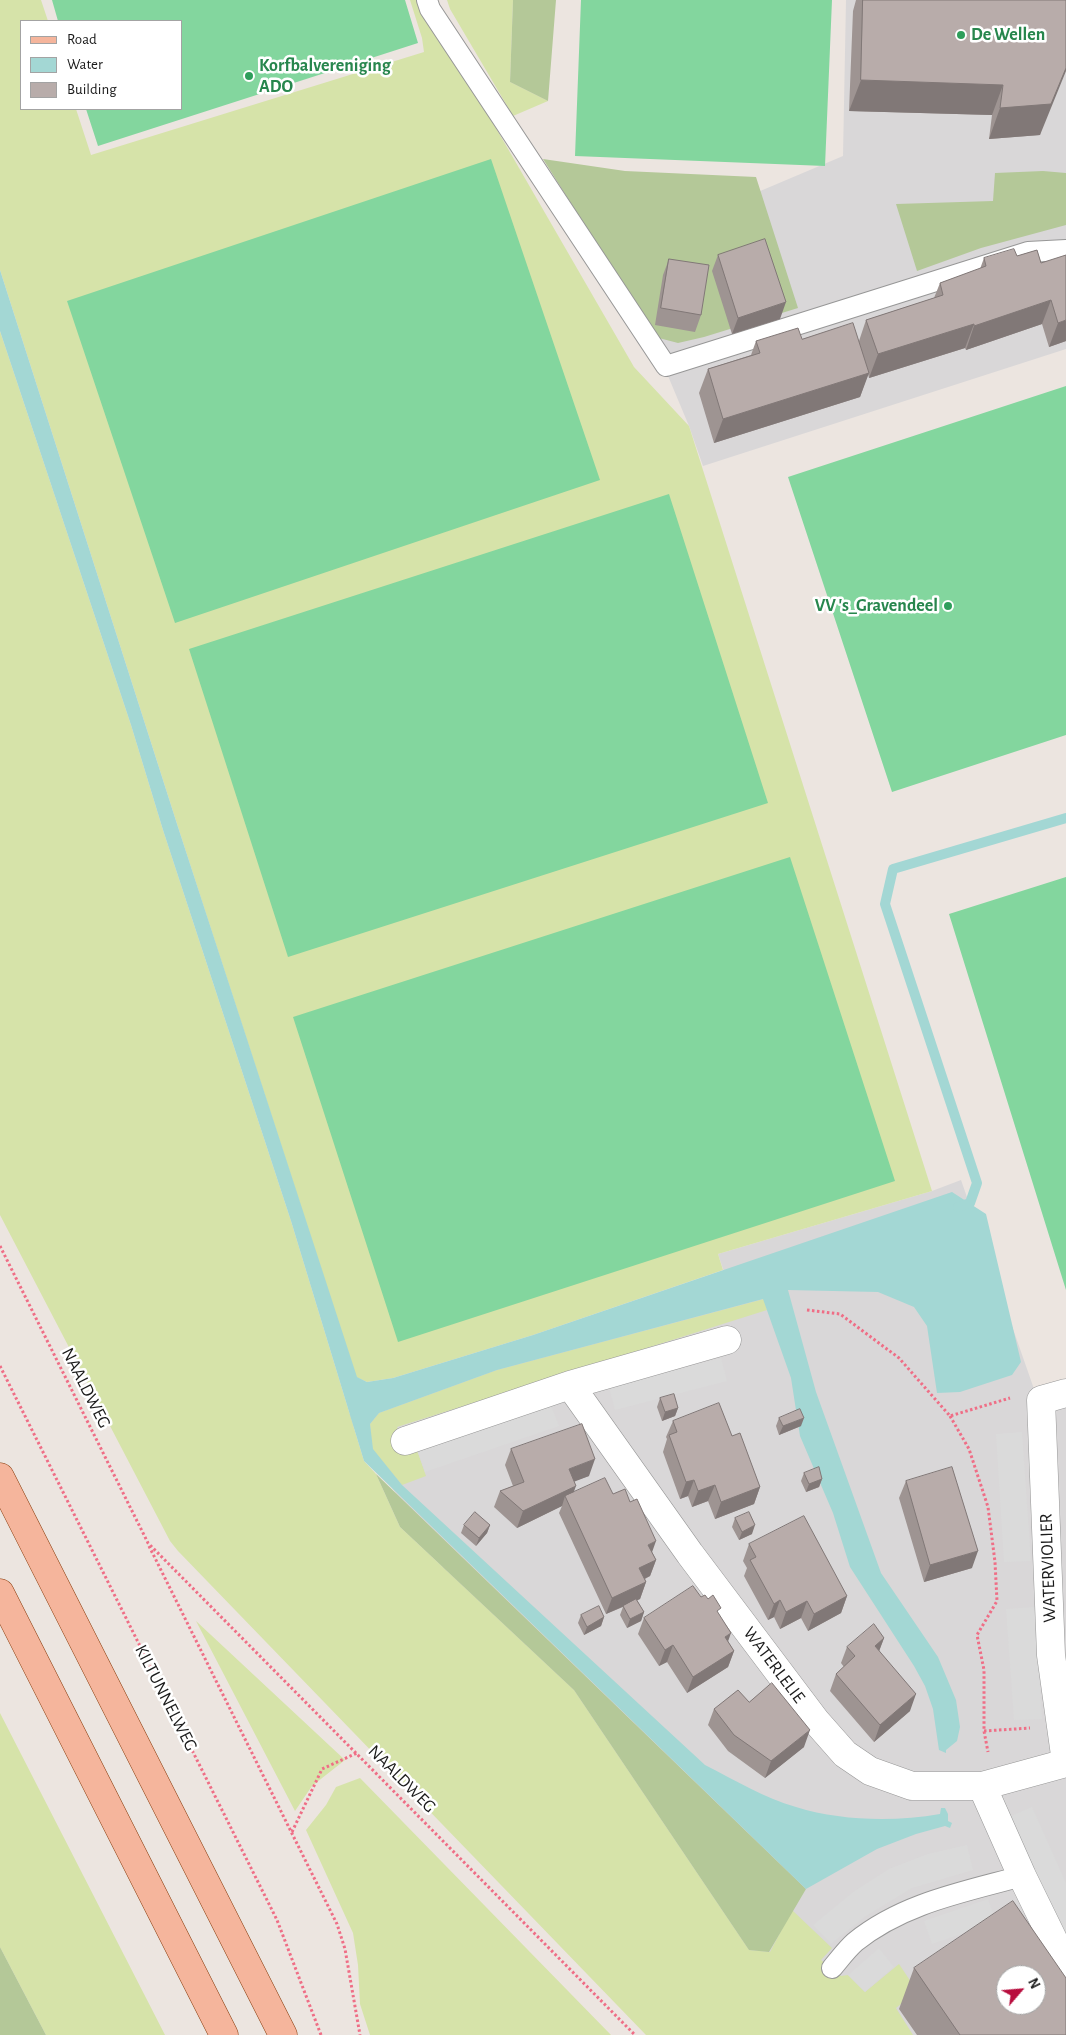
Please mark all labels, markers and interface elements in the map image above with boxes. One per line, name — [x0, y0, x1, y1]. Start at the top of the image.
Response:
legend — [20, 20, 182, 110]
place label: De Wellen — [971, 24, 1045, 46]
marker: De Wellen — [955, 29, 967, 41]
text: Road — [67, 32, 97, 47]
place label: Korfbalvereniging ADO — [259, 55, 391, 98]
text: Water — [67, 57, 103, 72]
marker: Korfbalvereniging ADO — [243, 70, 255, 82]
text: Building — [67, 82, 117, 97]
place label: VV 's_Gravendeel — [815, 595, 938, 617]
marker: VV 's_Gravendeel — [942, 600, 954, 612]
street label: NAALDWEG — [57, 1344, 115, 1432]
street label: WATERVIOLIER — [1035, 1513, 1061, 1623]
street label: WATERLELIE — [738, 1623, 810, 1707]
street label: KILTUNNELWEG — [130, 1641, 202, 1755]
street label: NAALDWEG — [364, 1741, 440, 1817]
north arrow — [996, 1965, 1046, 2015]
text: N — [1025, 1976, 1042, 1991]

